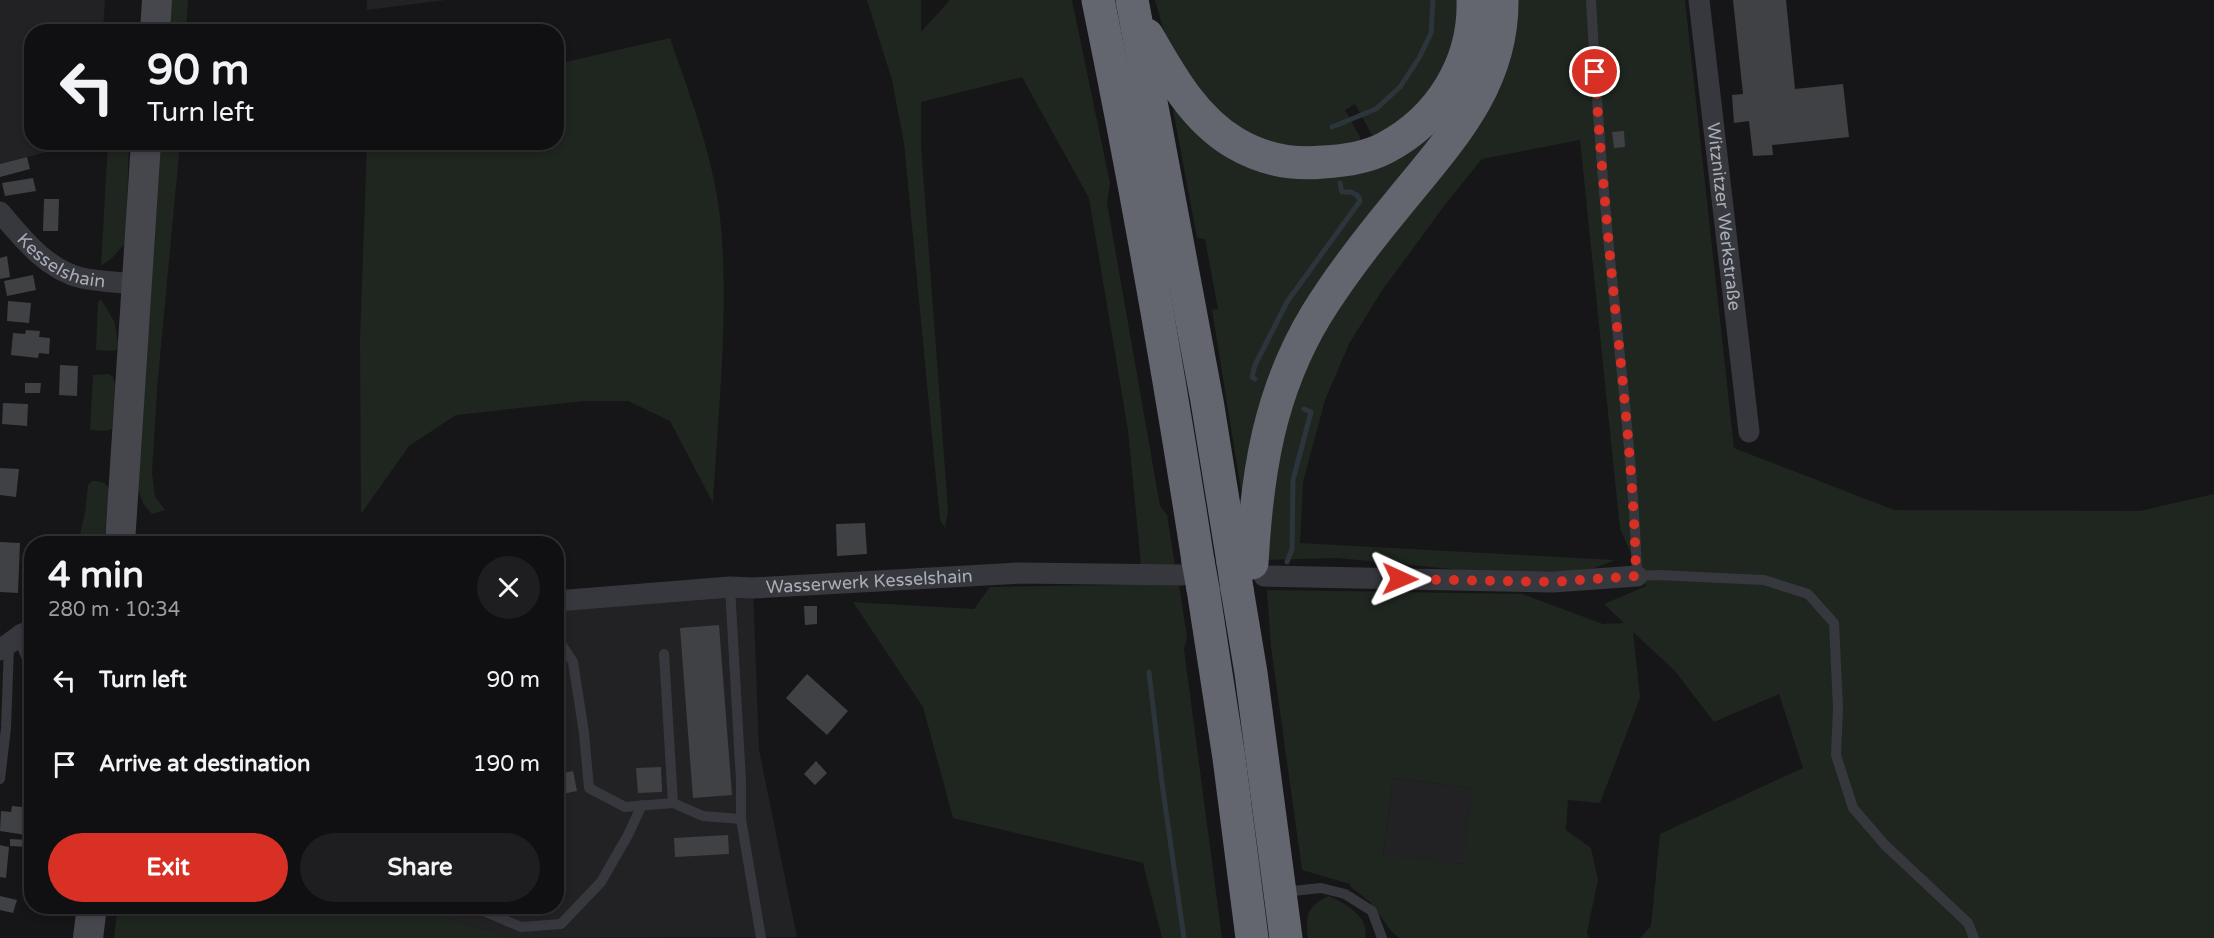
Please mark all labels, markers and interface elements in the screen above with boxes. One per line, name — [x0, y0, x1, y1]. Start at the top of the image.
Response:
text: 90 m — [147, 45, 249, 96]
pin — [1569, 46, 1620, 97]
icon: left — [48, 48, 126, 126]
icon: arrive — [1578, 55, 1611, 88]
text: Turn left — [147, 96, 254, 129]
street label: Witznitzer Werkstraße — [1702, 121, 1746, 312]
street label: Kesselshain — [12, 228, 106, 292]
position arrow — [1368, 547, 1432, 611]
text: 4 min — [48, 554, 144, 597]
button: close — [477, 556, 540, 619]
street label: Wasserwerk Kesselshain — [765, 565, 973, 598]
text: 280 m · 10:34 — [48, 598, 180, 622]
icon: left — [48, 664, 81, 697]
text: Turn left — [99, 667, 187, 693]
text: 90 m — [486, 667, 540, 693]
icon: arrive — [48, 748, 81, 781]
text: Arrive at destination — [99, 751, 310, 777]
text: 190 m — [473, 751, 540, 777]
button: Exit — [48, 833, 288, 902]
button: Share — [300, 833, 540, 902]

